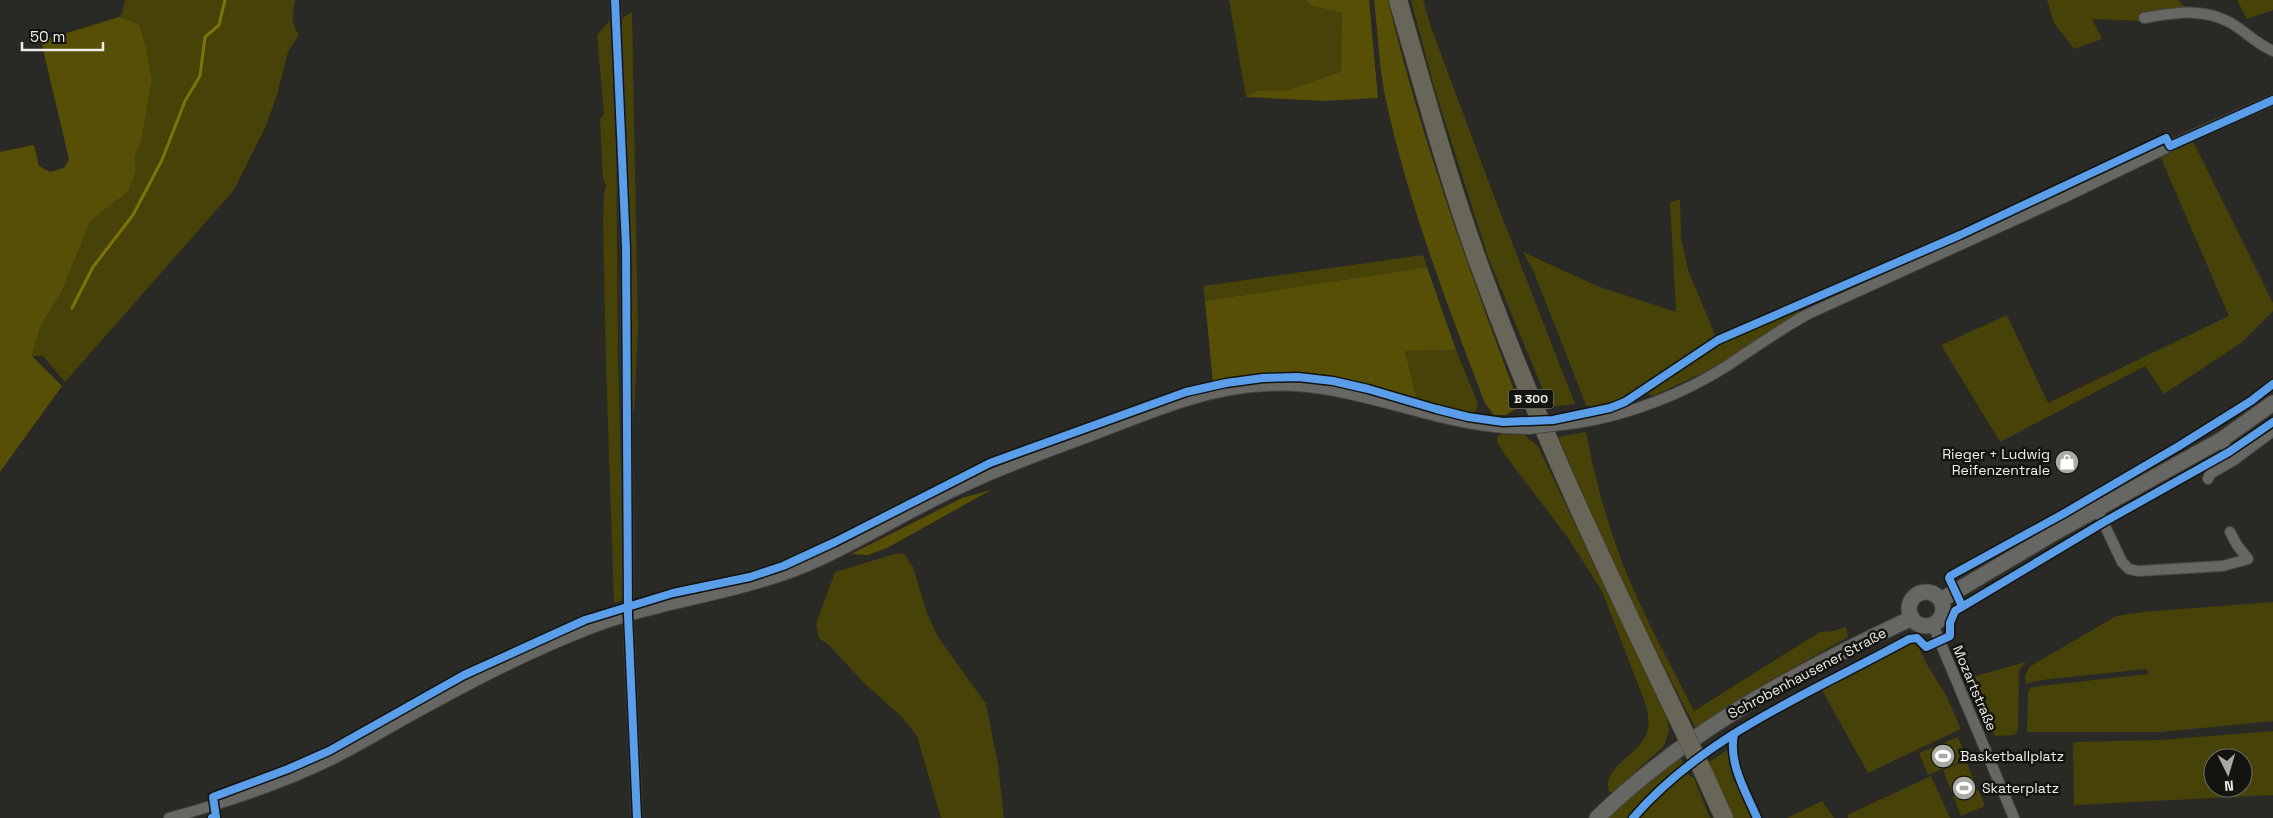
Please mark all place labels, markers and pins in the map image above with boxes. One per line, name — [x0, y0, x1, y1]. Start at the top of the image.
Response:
place label: Rieger + Ludwig Reifenzentrale — [1942, 445, 2050, 479]
shop icon: Rieger + Ludwig Reifenzentrale — [2054, 449, 2080, 475]
sports icon: Basketballplatz — [1930, 743, 1956, 769]
place label: Basketballplatz — [1960, 747, 2064, 765]
sports icon: Skaterplatz — [1951, 775, 1977, 801]
place label: Skaterplatz — [1982, 779, 2059, 797]

